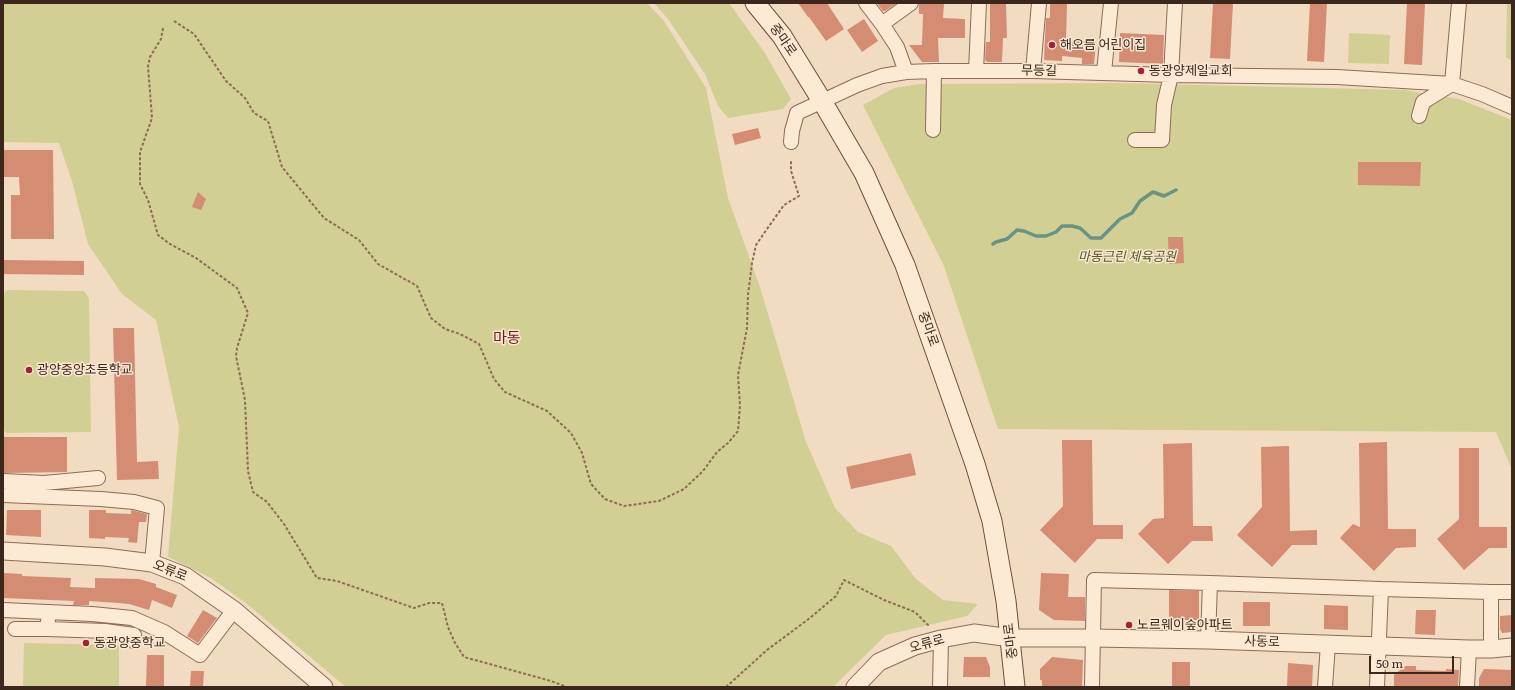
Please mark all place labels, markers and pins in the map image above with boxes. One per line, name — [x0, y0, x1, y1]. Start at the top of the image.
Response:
place label: 해오름 어린이집 — [1060, 37, 1146, 53]
marker: 해오름 어린이집 — [1047, 40, 1057, 50]
place label: 동광양제일교회 — [1149, 63, 1233, 79]
marker: 동광양제일교회 — [1136, 66, 1146, 76]
place label: 광양중앙초등학교 — [37, 362, 133, 378]
marker: 광양중앙초등학교 — [24, 365, 34, 375]
place label: 노르웨이숲아파트 — [1137, 617, 1233, 633]
marker: 노르웨이숲아파트 — [1124, 620, 1134, 630]
place label: 동광양중학교 — [94, 635, 166, 651]
marker: 동광양중학교 — [81, 638, 91, 648]

